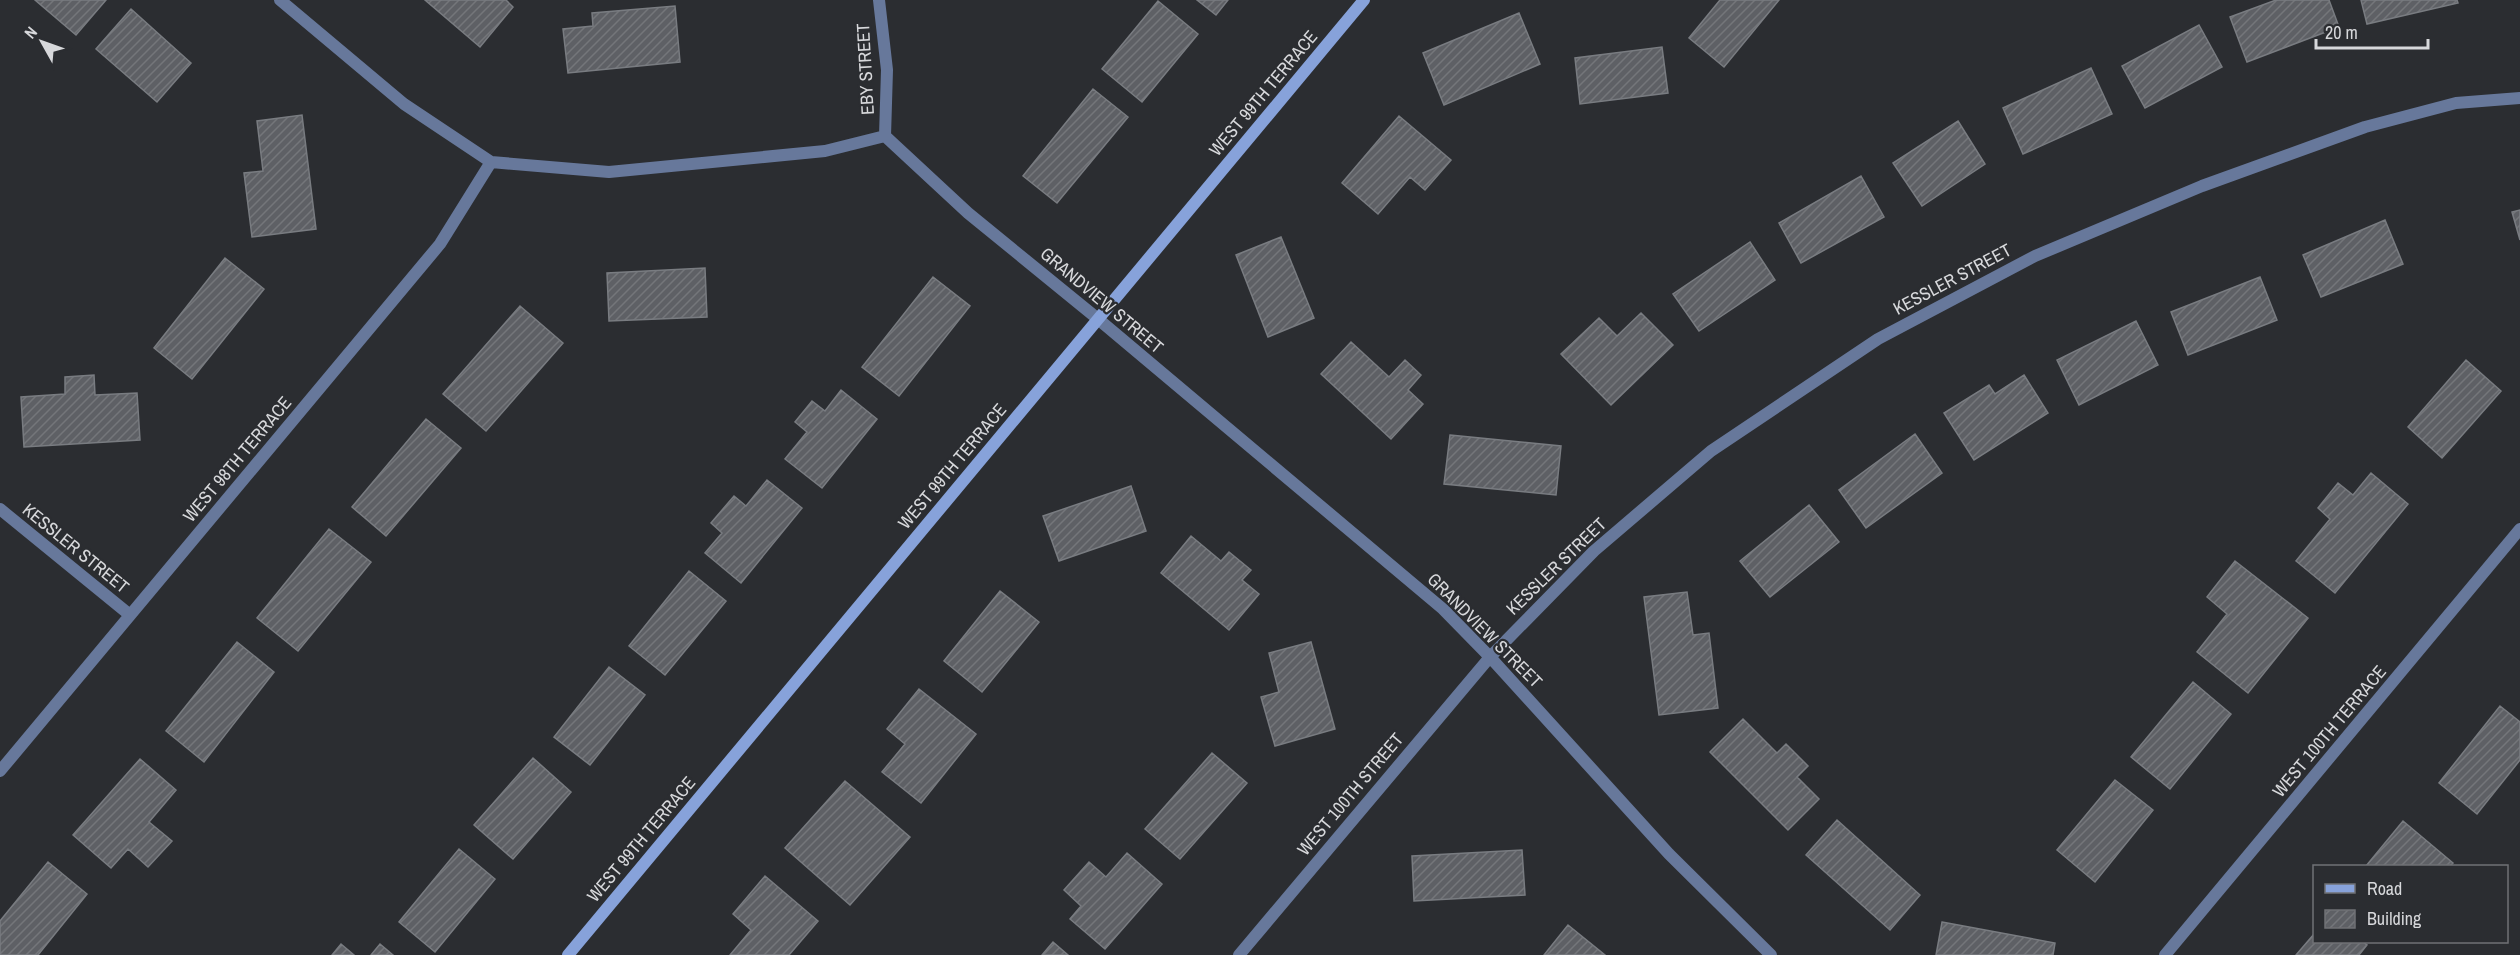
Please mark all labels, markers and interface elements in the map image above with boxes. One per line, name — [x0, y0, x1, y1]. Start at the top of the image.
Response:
north arrow — [12, 12, 72, 72]
scale bar — [2316, 12, 2428, 50]
text: 20 m — [2325, 20, 2358, 45]
text: N — [19, 22, 42, 43]
street label: EBY STREET — [850, 23, 880, 115]
street label: WEST 99TH TERRACE — [1203, 25, 1323, 161]
street label: KESSLER STREET — [1889, 237, 2015, 321]
street label: GRANDVIEW STREET — [1035, 241, 1169, 359]
street label: WEST 98TH TERRACE — [177, 391, 297, 527]
street label: WEST 99TH TERRACE — [892, 398, 1012, 534]
street label: KESSLER STREET — [17, 497, 135, 599]
street label: KESSLER STREET — [1500, 512, 1612, 620]
street label: GRANDVIEW STREET — [1422, 567, 1548, 693]
street label: WEST 100TH TERRACE — [2266, 660, 2392, 802]
street label: WEST 100TH STREET — [1291, 727, 1409, 861]
street label: WEST 99TH TERRACE — [581, 771, 701, 907]
legend — [2313, 865, 2508, 943]
text: Road — [2367, 876, 2402, 901]
text: Building — [2367, 906, 2422, 931]

